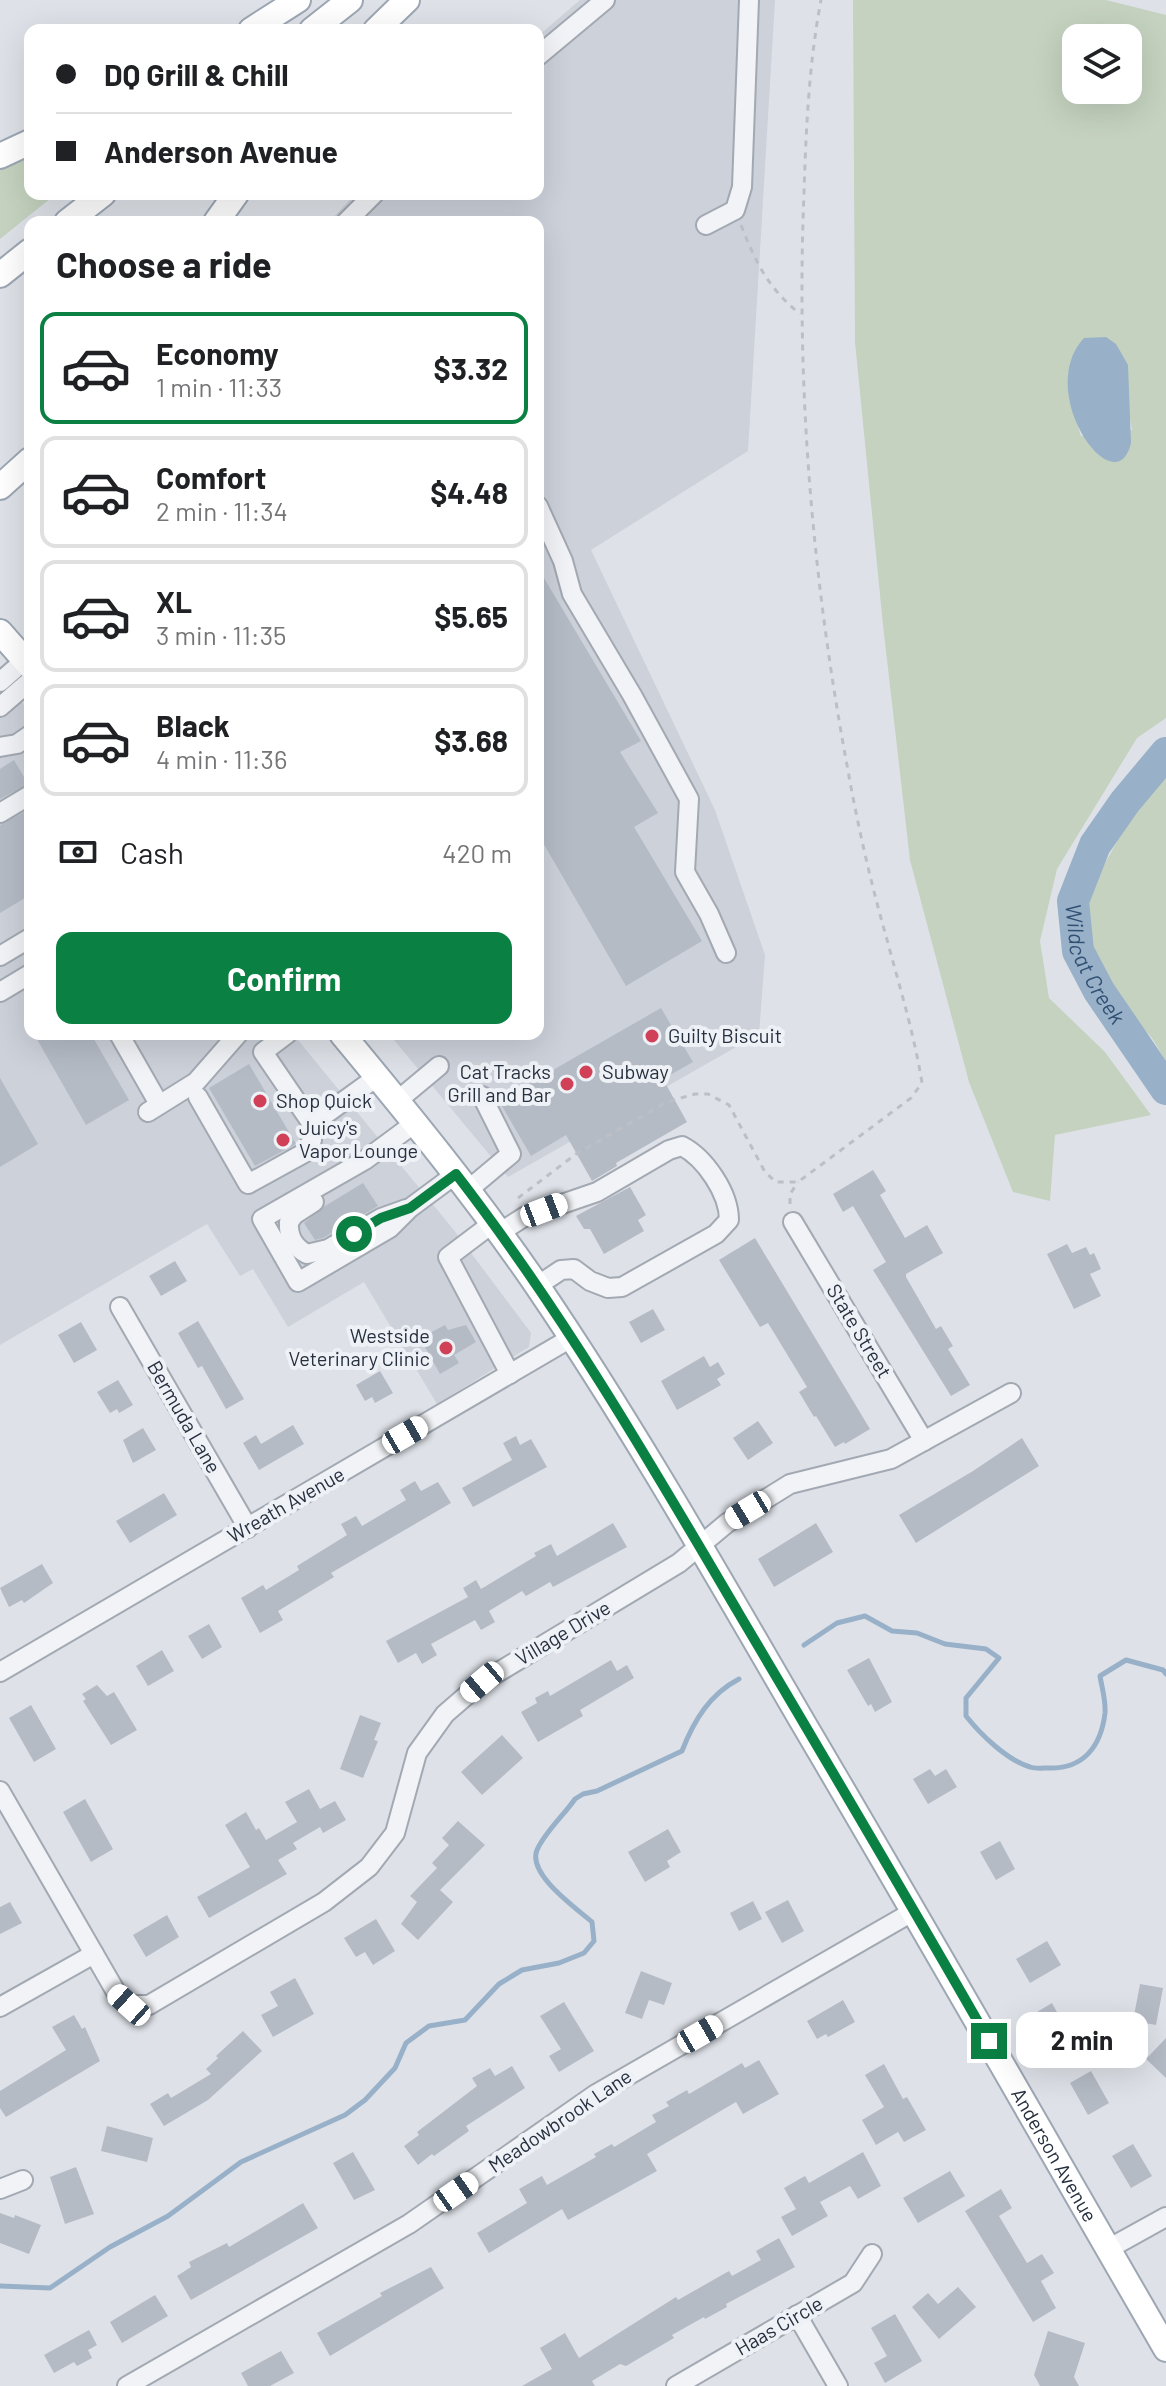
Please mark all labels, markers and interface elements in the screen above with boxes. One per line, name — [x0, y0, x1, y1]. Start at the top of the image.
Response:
map controls — [1062, 24, 1142, 104]
button: layers — [1062, 24, 1142, 104]
text: DQ Grill & Chill — [104, 56, 289, 92]
text: Anderson Avenue — [104, 133, 338, 169]
text: Choose a ride — [56, 242, 272, 285]
icon: car — [60, 332, 132, 404]
text: Economy — [156, 335, 279, 371]
text: $3.32 — [434, 350, 508, 386]
text: 1 min · 11:33 — [156, 371, 282, 402]
icon: car — [60, 456, 132, 528]
text: Comfort — [156, 459, 266, 495]
text: $4.48 — [430, 474, 508, 510]
text: 2 min · 11:34 — [156, 495, 288, 526]
icon: car — [60, 580, 132, 652]
text: XL — [156, 583, 192, 619]
text: $5.65 — [434, 598, 508, 634]
text: 3 min · 11:35 — [156, 619, 286, 650]
icon: car — [60, 704, 132, 776]
text: Black — [156, 707, 230, 743]
text: $3.68 — [434, 722, 508, 758]
text: 4 min · 11:36 — [156, 743, 287, 774]
icon: cash — [56, 830, 100, 874]
text: Cash — [120, 834, 184, 870]
text: 420 m — [442, 837, 512, 868]
water label: Wildcat Creek — [1061, 902, 1132, 1028]
button: Confirm — [56, 932, 512, 1024]
place label: Guilty Biscuit — [668, 1023, 782, 1047]
marker: Guilty Biscuit — [643, 1027, 661, 1045]
place label: Cat Tracks Grill and Bar — [447, 1059, 551, 1106]
place label: Subway — [602, 1059, 669, 1083]
marker: Subway — [577, 1063, 595, 1081]
marker: Cat Tracks Grill and Bar — [558, 1075, 576, 1093]
place label: Shop Quick — [276, 1088, 372, 1112]
marker: Shop Quick — [251, 1092, 269, 1110]
place label: Juicy's Vapor Lounge — [299, 1115, 418, 1162]
marker: Juicy's Vapor Lounge — [274, 1131, 292, 1149]
car — [517, 1190, 571, 1230]
route start — [336, 1216, 372, 1252]
street label: State Street — [822, 1279, 897, 1382]
place label: Westside Veterinary Clinic — [288, 1323, 430, 1370]
marker: Westside Veterinary Clinic — [437, 1339, 455, 1357]
street label: Bermuda Lane — [143, 1356, 227, 1477]
car — [378, 1413, 432, 1457]
street label: Wreath Avenue — [223, 1461, 348, 1547]
car — [721, 1487, 775, 1533]
street label: Village Drive — [511, 1594, 614, 1670]
car — [456, 1657, 508, 1707]
car — [103, 1980, 155, 2030]
car — [673, 2012, 727, 2056]
callout: 2 min — [1017, 2013, 1149, 2069]
route end — [971, 2023, 1007, 2059]
text: 2 min — [1051, 2024, 1113, 2055]
street label: Meadowbrook Lane — [483, 2063, 636, 2177]
street label: Anderson Avenue — [1007, 2083, 1103, 2226]
car — [429, 2168, 483, 2216]
street label: Haas Circle — [730, 2290, 827, 2360]

